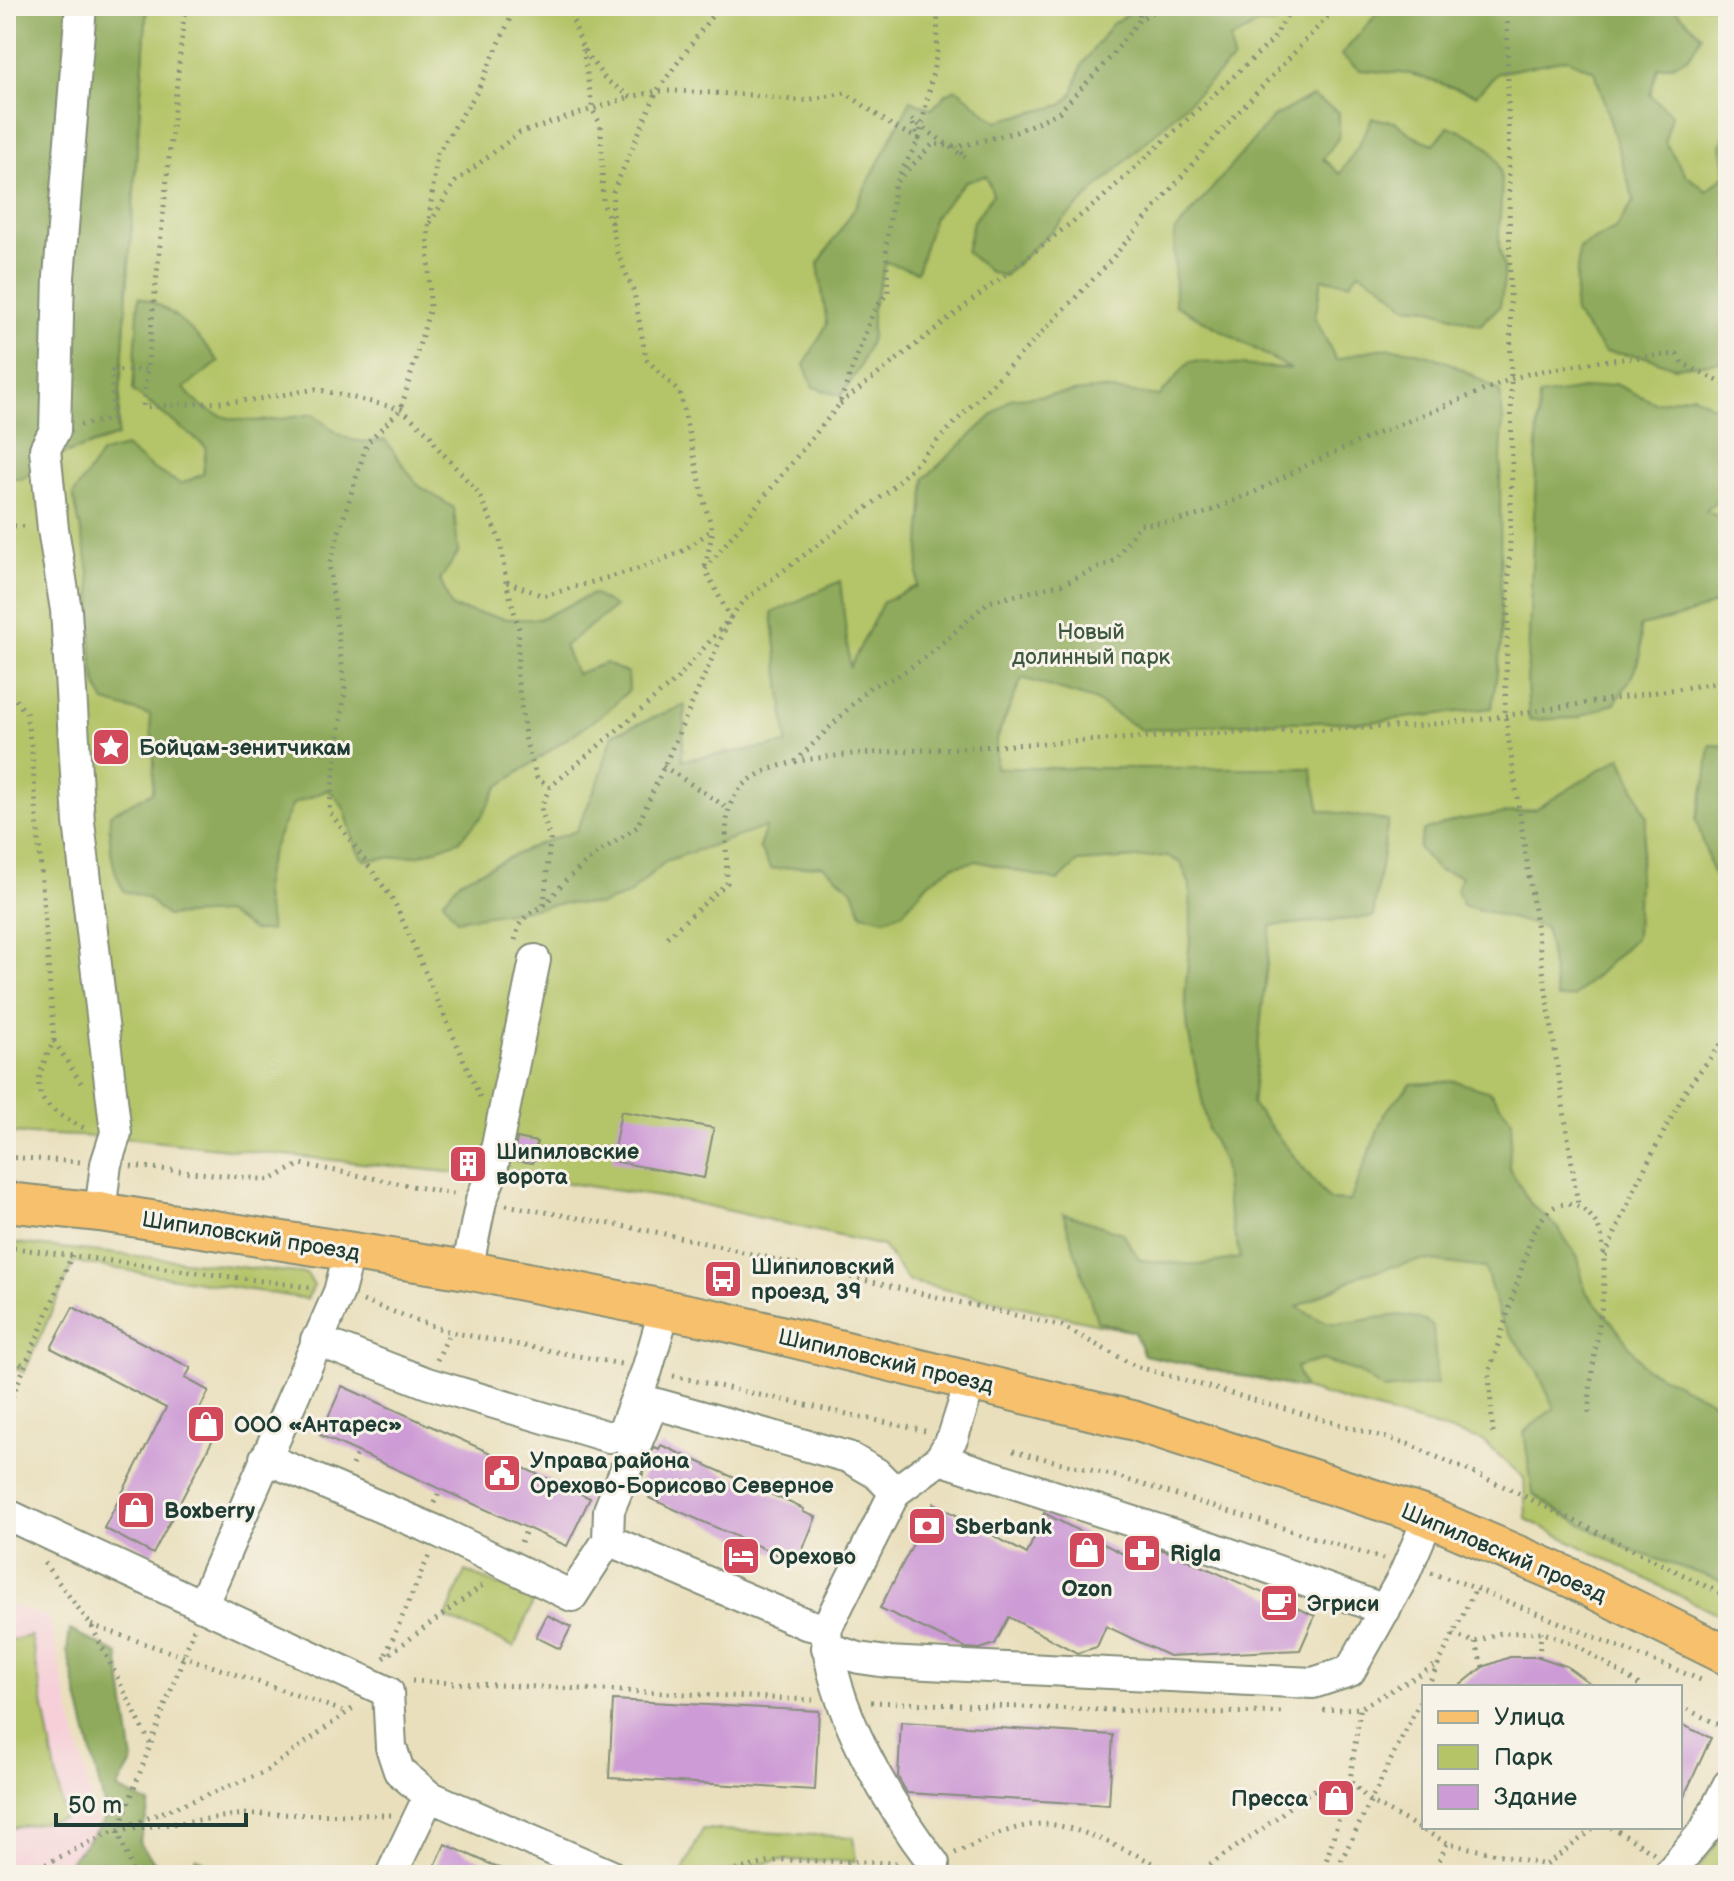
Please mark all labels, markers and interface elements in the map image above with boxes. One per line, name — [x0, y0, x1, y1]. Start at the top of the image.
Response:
park label: Новый долинный парк — [1012, 619, 1171, 671]
place icon: Бойцам-зенитчикам — [90, 726, 132, 768]
place label: Бойцам-зенитчикам — [139, 735, 351, 762]
place label: Шипиловские ворота — [496, 1139, 639, 1191]
building icon: Шипиловские ворота — [447, 1143, 489, 1185]
street label: Шипиловский проезд — [140, 1206, 362, 1267]
place label: Шипиловский проезд, 39 — [751, 1254, 895, 1306]
bus stop icon: Шипиловский проезд, 39 — [702, 1258, 744, 1300]
street label: Шипиловский проезд — [775, 1324, 996, 1399]
shop icon: ООО «Антарес» — [185, 1403, 227, 1445]
place label: ООО «Антарес» — [234, 1412, 402, 1439]
place label: Управа района Орехово-Борисово Северное — [530, 1448, 834, 1500]
public building icon: Управа района Орехово-Борисово Северное — [481, 1452, 523, 1494]
shop icon: Boxberry — [115, 1489, 157, 1531]
place label: Boxberry — [164, 1498, 255, 1525]
street label: Шипиловский проезд — [1397, 1498, 1610, 1609]
bank icon: Sberbank — [906, 1505, 948, 1547]
place label: Sberbank — [955, 1514, 1053, 1541]
shop icon: Ozon — [1066, 1529, 1108, 1571]
pharmacy icon: Rigla — [1121, 1532, 1163, 1574]
hotel icon: Орехово — [720, 1535, 762, 1577]
place label: Rigla — [1170, 1541, 1221, 1568]
place label: Орехово — [769, 1544, 856, 1571]
place label: Ozon — [1061, 1576, 1113, 1603]
cafe icon: Эгриси — [1258, 1582, 1300, 1624]
place label: Эгриси — [1307, 1591, 1379, 1618]
legend — [1422, 1685, 1682, 1829]
text: Улица — [1494, 1703, 1565, 1732]
text: Парк — [1494, 1743, 1553, 1772]
scale bar — [56, 1777, 246, 1827]
shop icon: Пресса — [1315, 1777, 1357, 1819]
text: Здание — [1494, 1783, 1577, 1812]
place label: Пресса — [1231, 1786, 1308, 1813]
text: 50 m — [68, 1791, 122, 1820]

